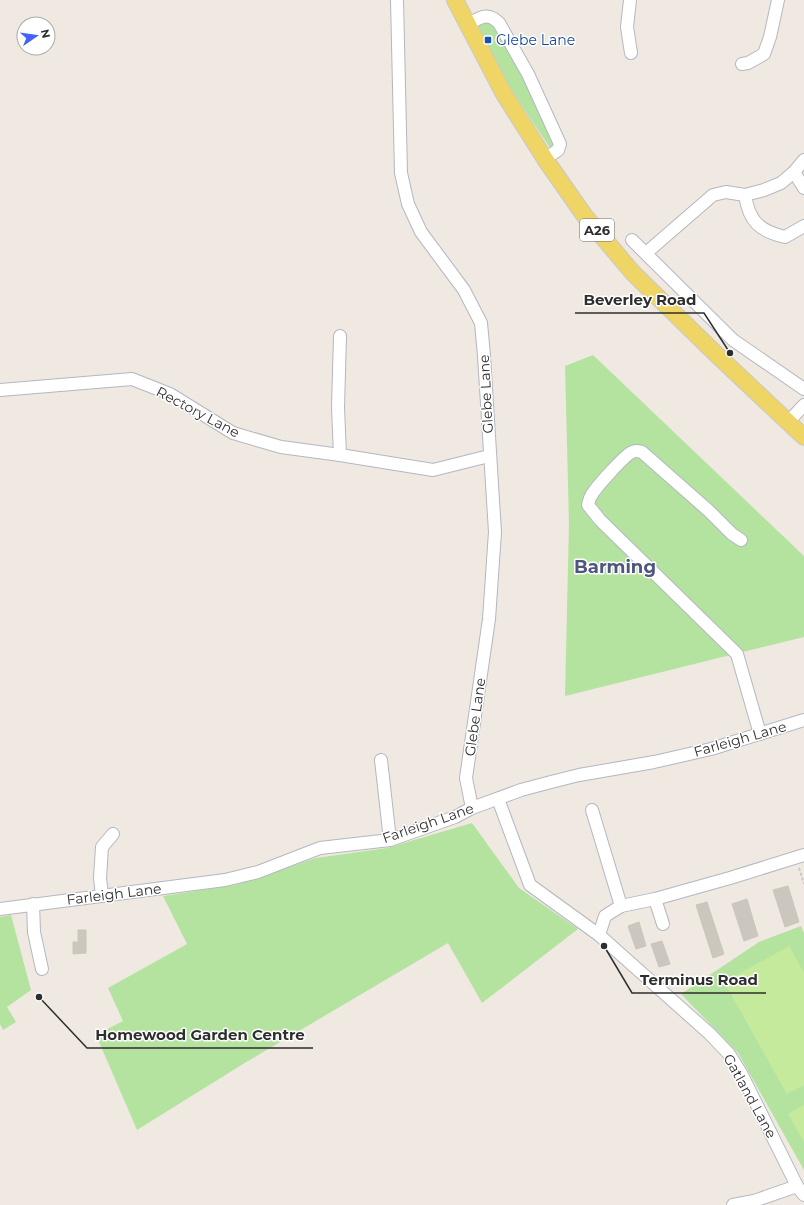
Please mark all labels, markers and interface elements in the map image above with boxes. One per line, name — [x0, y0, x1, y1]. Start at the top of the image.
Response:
north arrow — [16, 16, 56, 56]
text: N — [38, 28, 54, 40]
place label: Glebe Lane — [496, 31, 575, 49]
marker: Glebe Lane — [483, 35, 493, 45]
road number: A26 — [580, 219, 614, 241]
callout: Beverley Road — [575, 286, 704, 313]
text: Beverley Road — [583, 290, 697, 309]
street label: Glebe Lane — [475, 354, 497, 434]
street label: Rectory Lane — [153, 382, 243, 442]
district label: Barming — [574, 556, 656, 578]
street label: Glebe Lane — [461, 677, 489, 757]
street label: Farleigh Lane — [692, 717, 788, 761]
street label: Farleigh Lane — [380, 799, 476, 847]
street label: Farleigh Lane — [66, 879, 162, 909]
callout: Terminus Road — [632, 966, 766, 993]
text: Terminus Road — [640, 970, 758, 989]
callout: Homewood Garden Centre — [87, 1021, 313, 1048]
text: Homewood Garden Centre — [95, 1025, 305, 1044]
street label: Gatland Lane — [719, 1051, 781, 1141]

